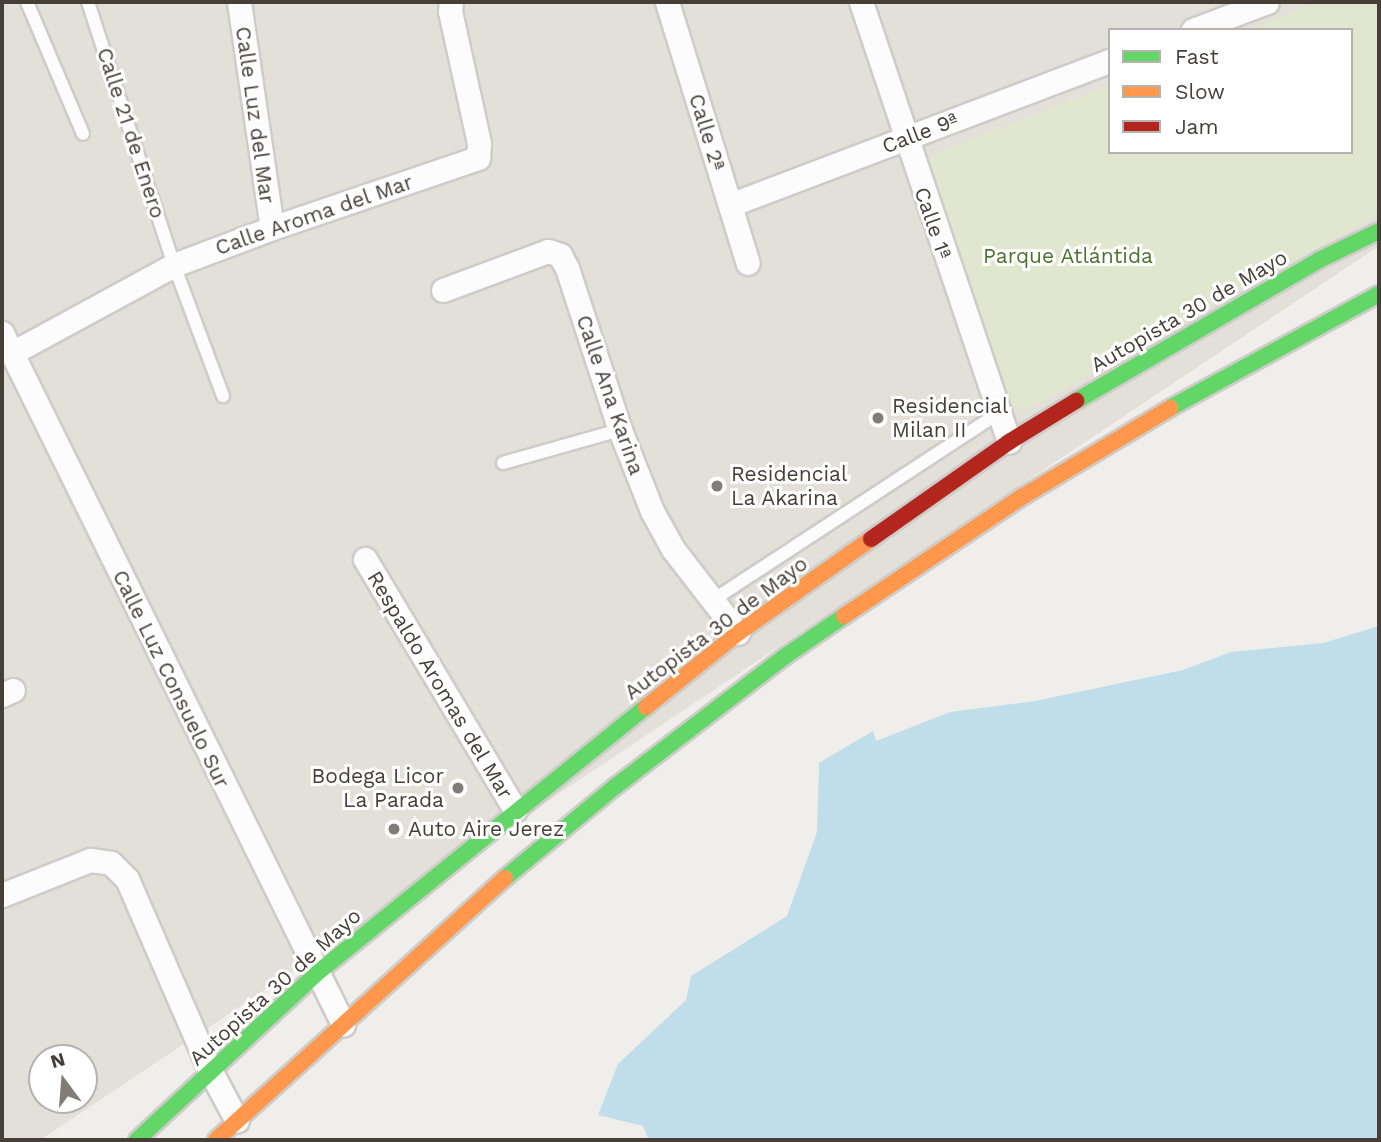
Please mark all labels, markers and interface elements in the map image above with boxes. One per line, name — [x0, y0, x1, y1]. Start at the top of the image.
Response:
street label: Calle Luz del Mar — [230, 25, 280, 205]
legend — [1108, 28, 1353, 154]
text: Fast — [1175, 44, 1219, 69]
street label: Calle 21 de Enero — [92, 45, 170, 221]
text: Slow — [1175, 79, 1225, 104]
street label: Calle 2ª — [683, 91, 731, 173]
street label: Calle 9ª — [878, 107, 962, 159]
text: Jam — [1175, 114, 1218, 139]
street label: Calle Aroma del Mar — [211, 169, 417, 261]
street label: Calle 1ª — [909, 184, 957, 262]
park label: Parque Atlántida — [983, 243, 1153, 269]
street label: Autopista 30 de Mayo — [1086, 244, 1292, 378]
street label: Calle Ana Karina — [571, 311, 649, 479]
place label: Residencial Milan II — [892, 393, 1008, 443]
marker: Residencial Milan II — [870, 410, 886, 426]
place label: Residencial La Akarina — [731, 461, 847, 511]
marker: Residencial La Akarina — [709, 478, 725, 494]
street label: Autopista 30 de Mayo — [619, 551, 813, 705]
street label: Calle Luz Consuelo Sur — [107, 566, 235, 792]
street label: Respaldo Aromas del Mar — [361, 566, 519, 804]
place label: Bodega Licor La Parada — [311, 763, 444, 813]
marker: Bodega Licor La Parada — [450, 780, 466, 796]
place label: Auto Aire Jerez — [408, 816, 566, 842]
marker: Auto Aire Jerez — [386, 821, 402, 837]
street label: Autopista 30 de Mayo — [184, 903, 366, 1071]
north arrow — [28, 1044, 98, 1114]
text: N — [48, 1047, 68, 1073]

